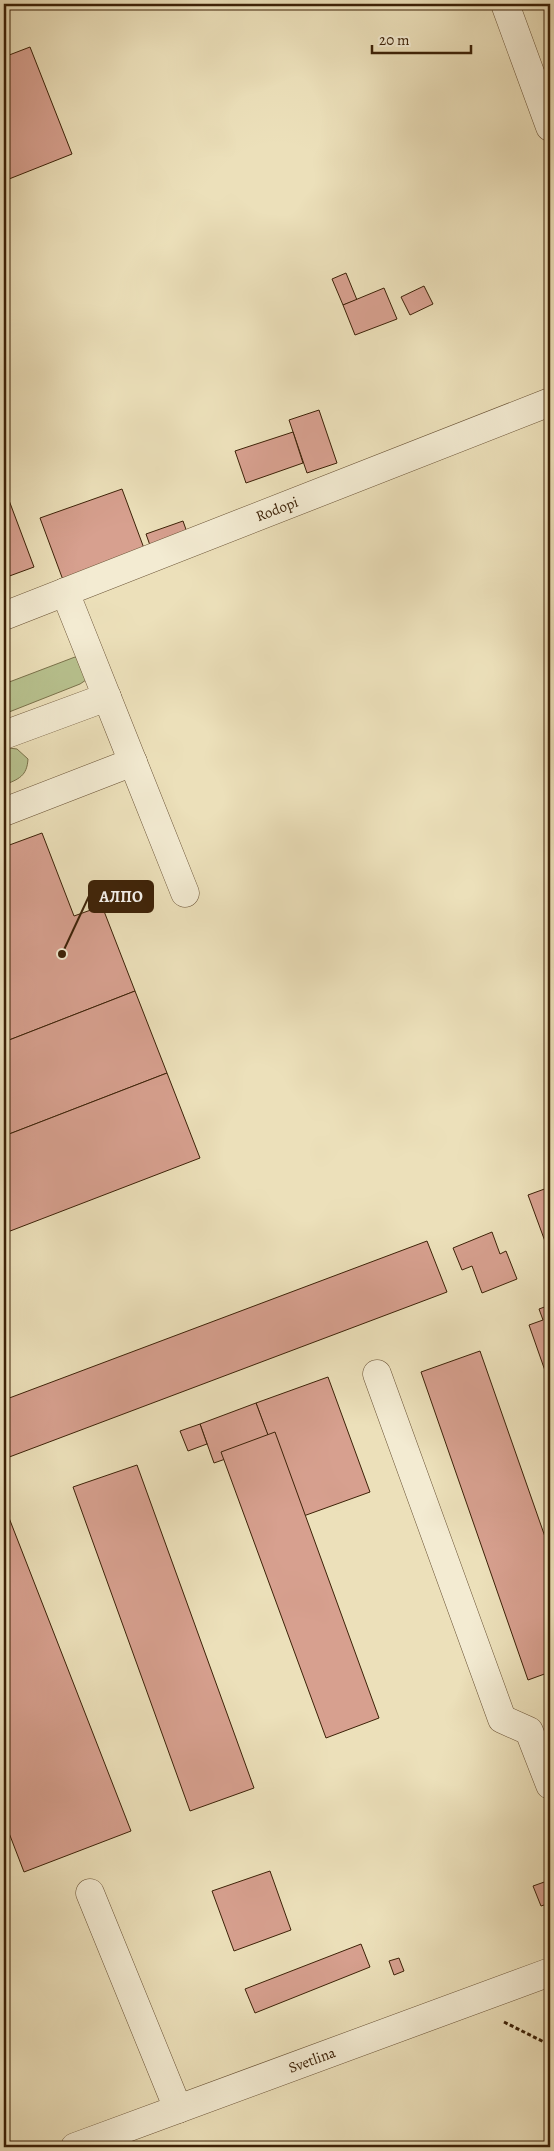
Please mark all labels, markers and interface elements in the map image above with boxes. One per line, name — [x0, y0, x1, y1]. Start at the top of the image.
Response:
scale bar — [372, 22, 470, 54]
text: 20 m — [379, 30, 410, 50]
street label: Rodopi — [253, 492, 301, 526]
callout: АЛПО — [89, 881, 153, 912]
text: АЛПО — [98, 886, 143, 908]
street label: Svetlina — [286, 2042, 338, 2078]

